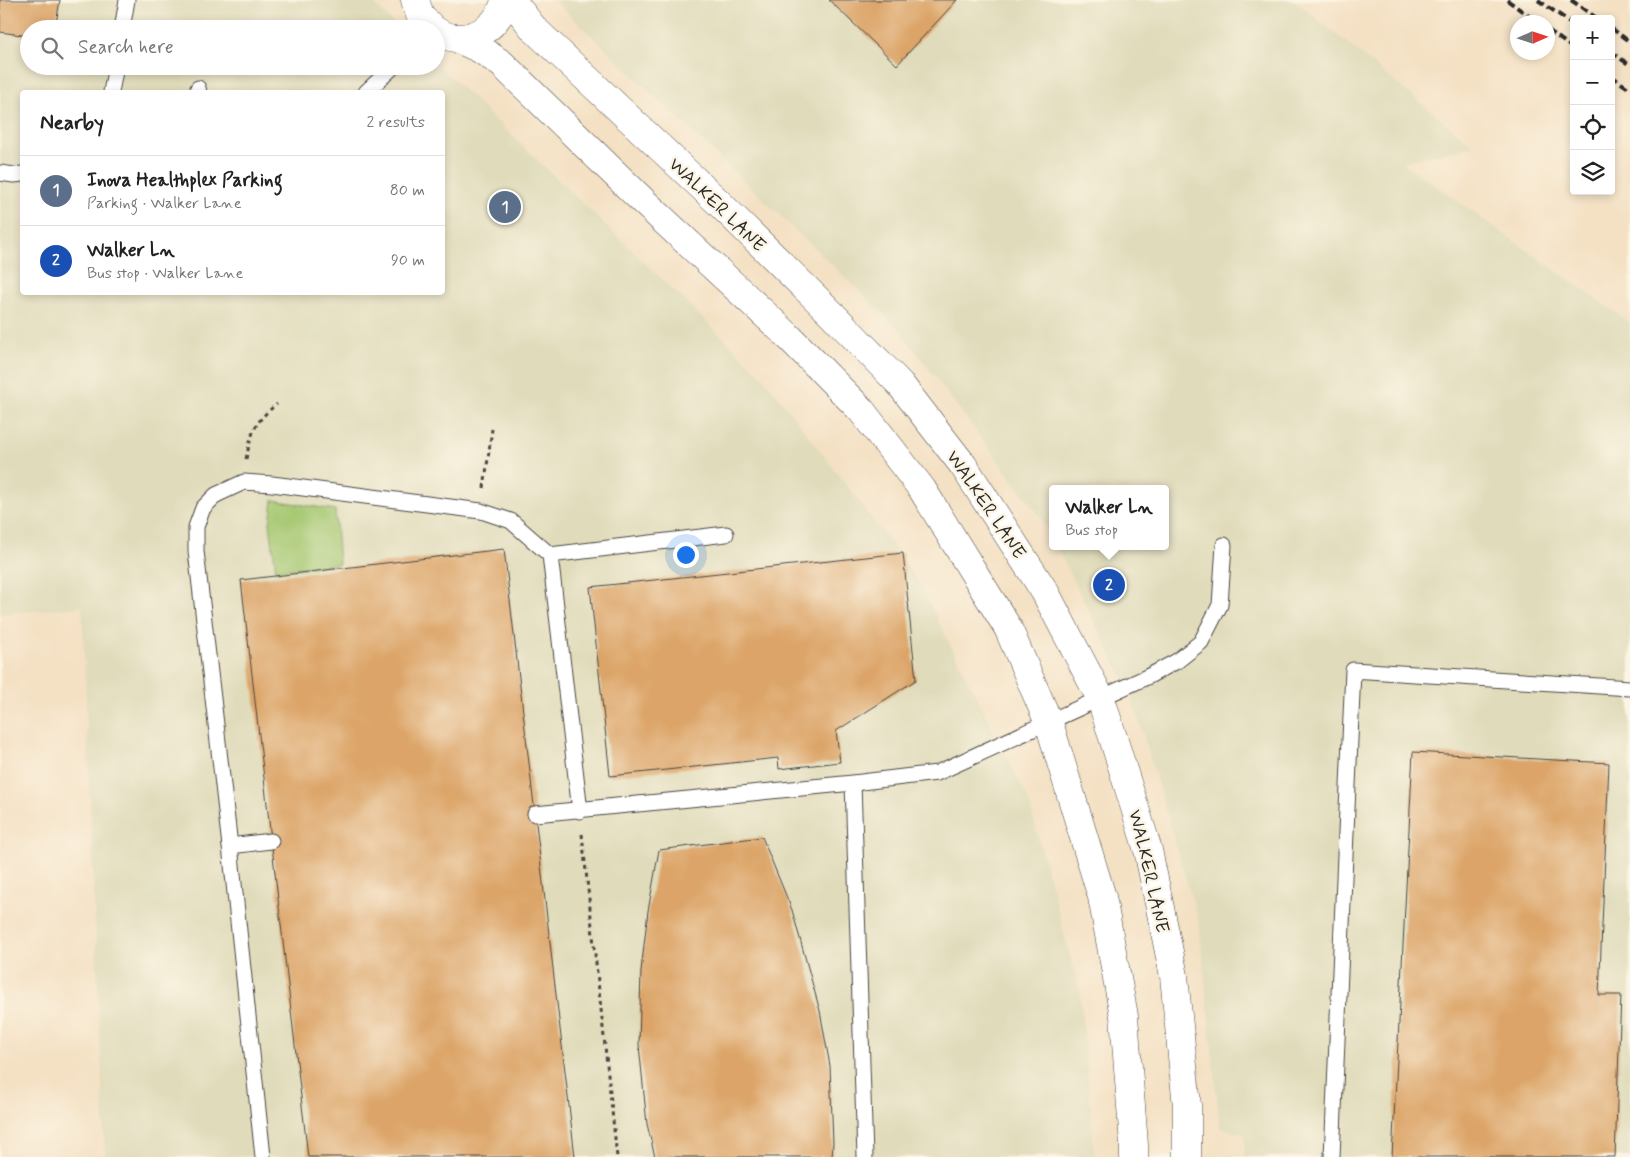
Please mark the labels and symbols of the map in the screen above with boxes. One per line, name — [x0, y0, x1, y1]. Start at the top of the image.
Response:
north arrow — [1510, 15, 1555, 60]
street label: WALKER LANE — [663, 152, 771, 258]
pin: 1 — [489, 188, 521, 226]
street label: WALKER LANE — [940, 446, 1031, 564]
your location — [673, 542, 699, 568]
pin: 2 — [1093, 566, 1125, 604]
street label: WALKER LANE — [1122, 807, 1175, 935]

